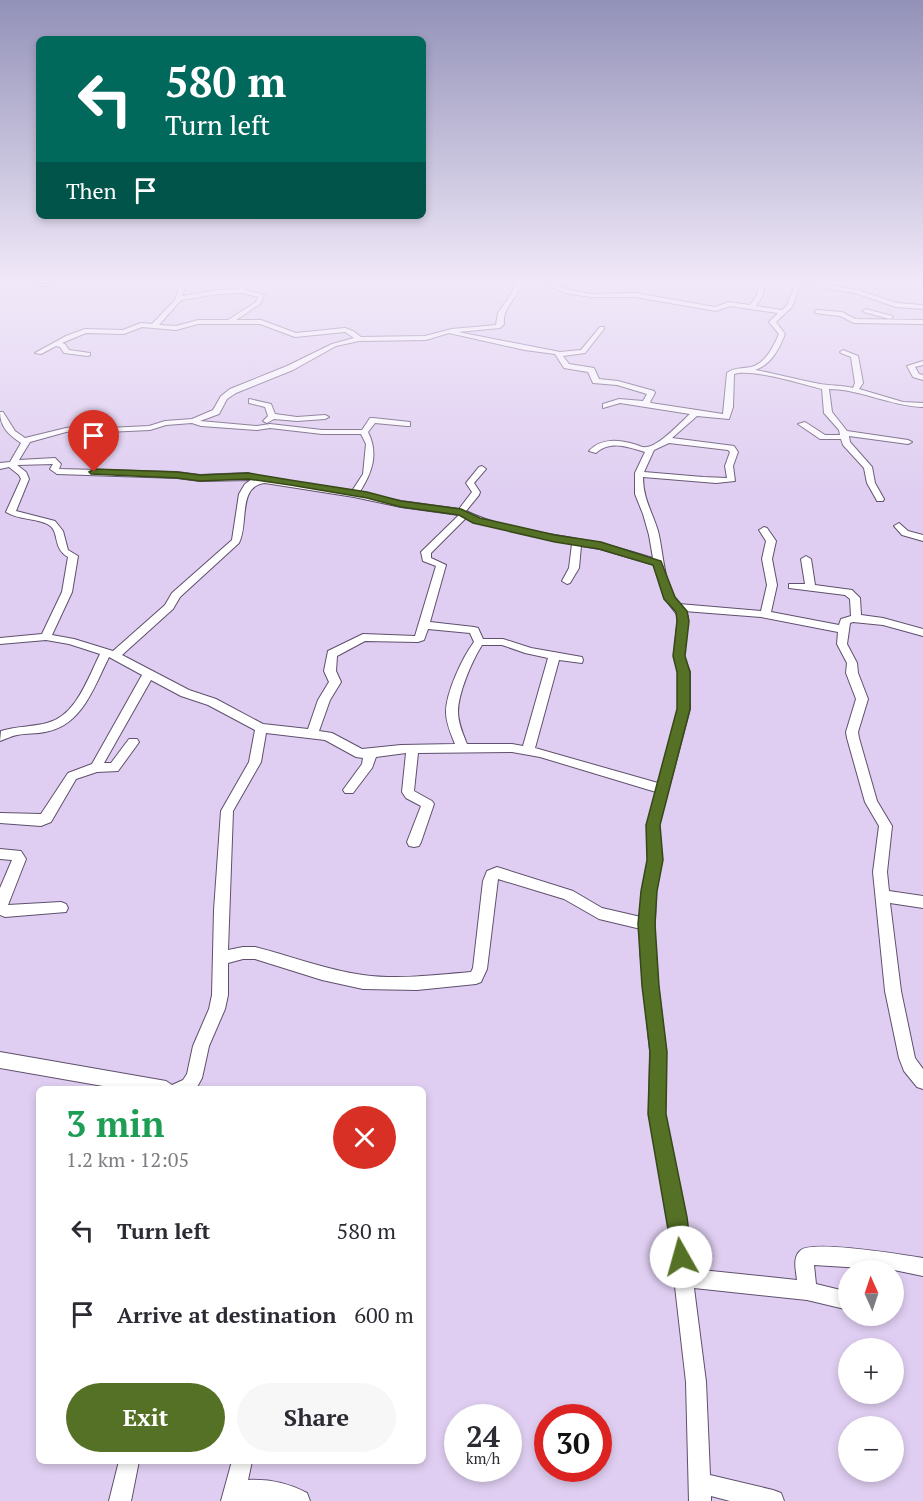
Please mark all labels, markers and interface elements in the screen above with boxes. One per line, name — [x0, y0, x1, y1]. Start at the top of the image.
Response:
text: 580 m — [165, 53, 286, 109]
icon: left — [66, 60, 144, 138]
text: Turn left — [165, 107, 270, 143]
icon: arrive — [129, 174, 162, 207]
text: Then — [66, 176, 117, 205]
pin — [68, 410, 119, 472]
icon: arrive — [77, 419, 110, 452]
text: 3 min — [66, 1100, 164, 1147]
button: close — [333, 1106, 396, 1169]
text: 1.2 km · 12:05 — [66, 1146, 189, 1173]
icon: left — [66, 1214, 99, 1247]
text: Turn left — [117, 1216, 210, 1245]
text: 580 m — [336, 1216, 396, 1245]
position arrow — [649, 1225, 713, 1289]
north arrow — [838, 1260, 904, 1326]
map controls — [838, 1260, 904, 1482]
icon: arrive — [66, 1298, 99, 1331]
text: Arrive at destination — [117, 1300, 336, 1329]
text: 600 m — [354, 1300, 414, 1329]
button: + — [838, 1338, 904, 1404]
button: Exit — [66, 1383, 225, 1452]
button: Share — [237, 1383, 396, 1452]
speed limit sign: 30 — [534, 1404, 612, 1482]
text: 24 — [466, 1416, 500, 1456]
button: − — [838, 1416, 904, 1482]
text: km/h — [466, 1448, 500, 1468]

